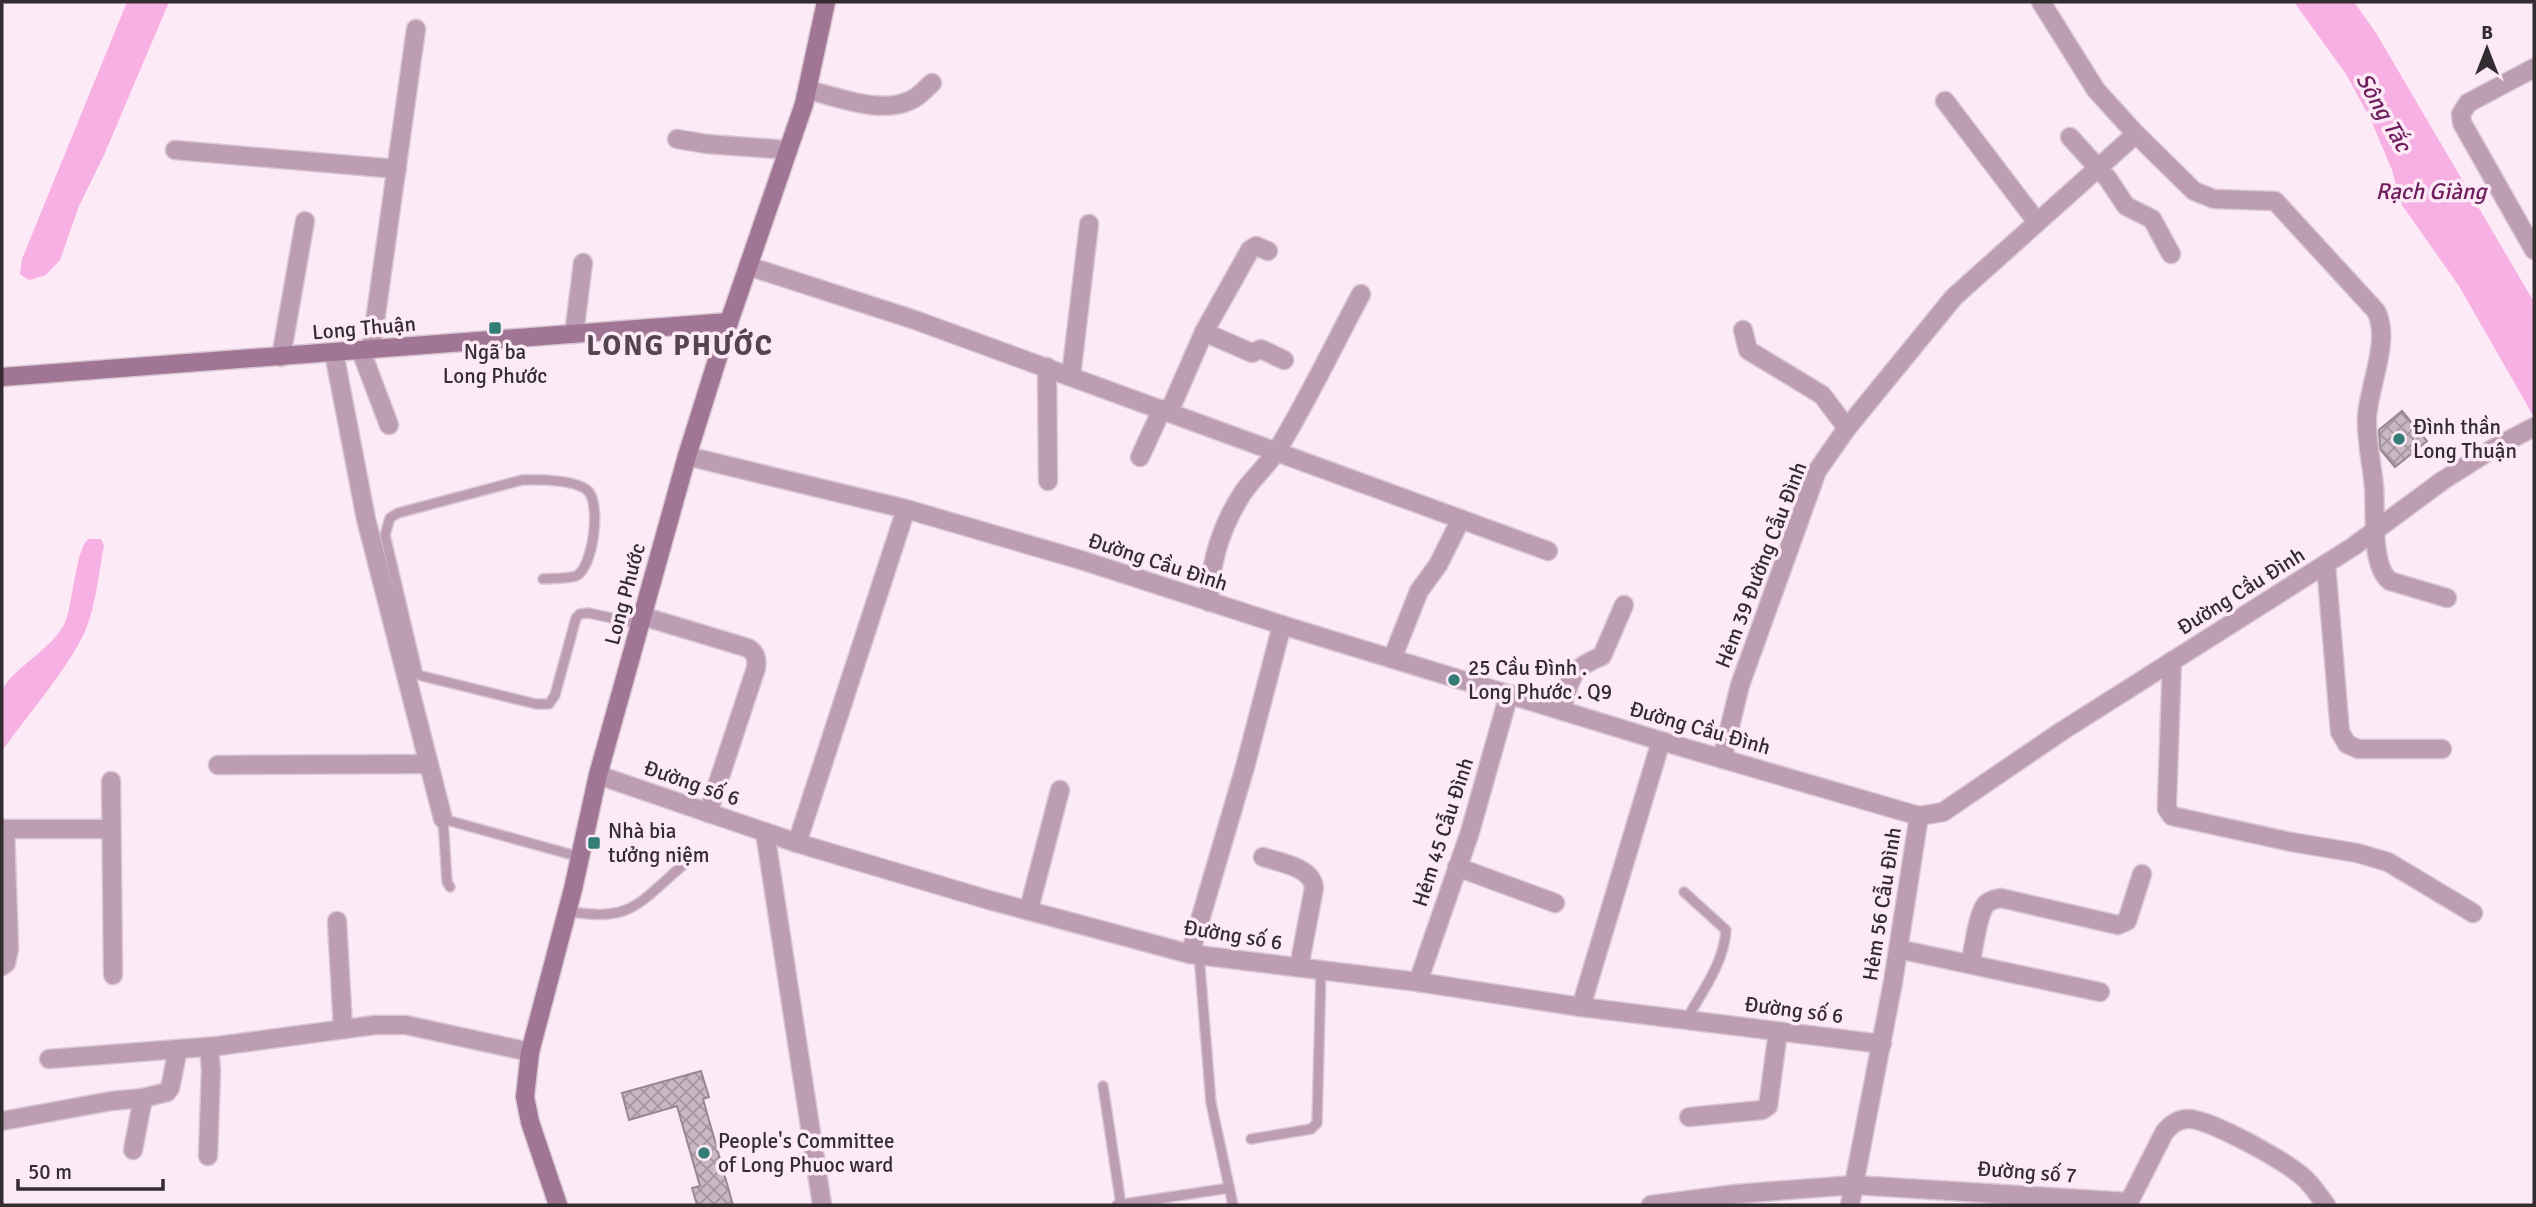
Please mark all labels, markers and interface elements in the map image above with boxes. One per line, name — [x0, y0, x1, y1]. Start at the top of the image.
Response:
north arrow — [2452, 14, 2522, 84]
text: B — [2481, 21, 2493, 45]
water label: Sông Tắc — [2349, 68, 2419, 159]
water label: Rạch Giàng — [2375, 177, 2488, 206]
street label: Long Thuận — [311, 311, 417, 345]
marker: Ngã ba Long Phước — [487, 320, 503, 336]
district label: LONG PHƯỚC — [586, 327, 774, 363]
place label: Ngã ba Long Phước — [443, 339, 547, 389]
place label: Đình thần Long Thuận — [2413, 414, 2517, 464]
marker: Đình thần Long Thuận — [2391, 431, 2407, 447]
street label: Hẻm 39 Đường Cẫu Đình — [1710, 458, 1812, 672]
street label: Đường Cầu Đình — [1085, 527, 1231, 597]
street label: Long Phước — [599, 540, 651, 648]
street label: Đường Cầu Đình — [2172, 541, 2310, 641]
place label: 25 Cầu Đình . Long Phước . Q9 — [1468, 655, 1612, 705]
marker: 25 Cầu Đình . Long Phước . Q9 — [1446, 672, 1462, 688]
street label: Đường Cầu Đình — [1627, 695, 1773, 761]
street label: Đường số 6 — [641, 754, 743, 812]
street label: Hẻm 45 Cẫu Đình — [1407, 754, 1479, 910]
place label: Nhà bia tưởng niệm — [608, 818, 709, 868]
street label: Hẻm 56 Cẫu Đình — [1857, 825, 1907, 983]
marker: Nhà bia tưởng niệm — [586, 835, 602, 851]
street label: Đường số 6 — [1182, 914, 1284, 956]
street label: Đường số 6 — [1743, 991, 1845, 1029]
place label: People's Committee of Long Phuoc ward — [718, 1128, 895, 1178]
marker: People's Committee of Long Phuoc ward — [696, 1145, 712, 1161]
scale bar — [18, 1148, 163, 1192]
street label: Đường số 7 — [1976, 1156, 2078, 1188]
text: 50 m — [28, 1159, 72, 1185]

